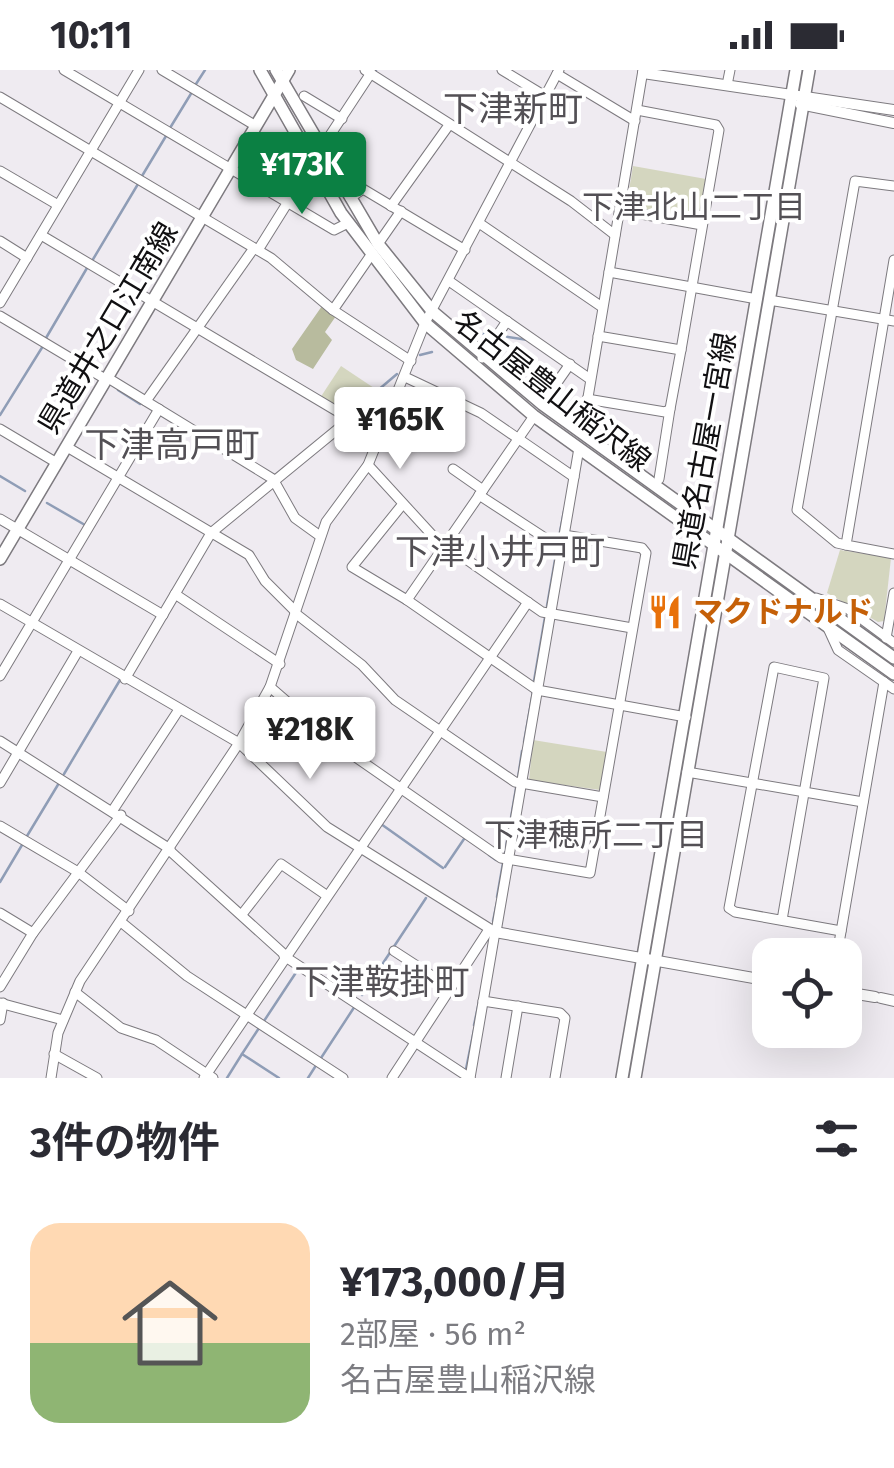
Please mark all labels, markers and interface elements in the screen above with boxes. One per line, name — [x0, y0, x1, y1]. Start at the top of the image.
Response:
text: 10:11 — [50, 12, 132, 58]
district label: 下津新町 — [443, 88, 583, 130]
pin: ¥173K — [232, 132, 372, 217]
text: ¥173K — [260, 145, 344, 183]
district label: 下津北山二丁目 — [582, 188, 806, 226]
street label: 県道井之口江南線 — [31, 216, 185, 440]
street label: 名古屋豊山稲沢線 — [446, 303, 658, 479]
street label: 県道名古屋一宮線 — [666, 330, 744, 572]
pin: ¥165K — [330, 387, 470, 472]
text: ¥165K — [356, 400, 444, 438]
district label: 下津高戸町 — [84, 424, 260, 466]
district label: 下津小井戸町 — [395, 531, 605, 573]
restaurant icon: マクドナルド — [646, 593, 684, 631]
place label: マクドナルド — [693, 594, 873, 630]
pin: ¥218K — [240, 697, 380, 782]
text: ¥218K — [266, 710, 354, 748]
district label: 下津穂所二丁目 — [484, 816, 708, 854]
map controls — [752, 938, 862, 1048]
button: locate — [752, 938, 862, 1048]
district label: 下津鞍掛町 — [294, 961, 470, 1003]
icon: filters — [809, 1111, 864, 1166]
text: 3件の物件 — [30, 1118, 220, 1168]
text: ¥173,000/月 — [340, 1257, 570, 1307]
icon: home — [110, 1263, 230, 1383]
text: 2部屋 · 56 m² — [340, 1315, 526, 1353]
text: 名古屋豊山稲沢線 — [340, 1361, 596, 1399]

